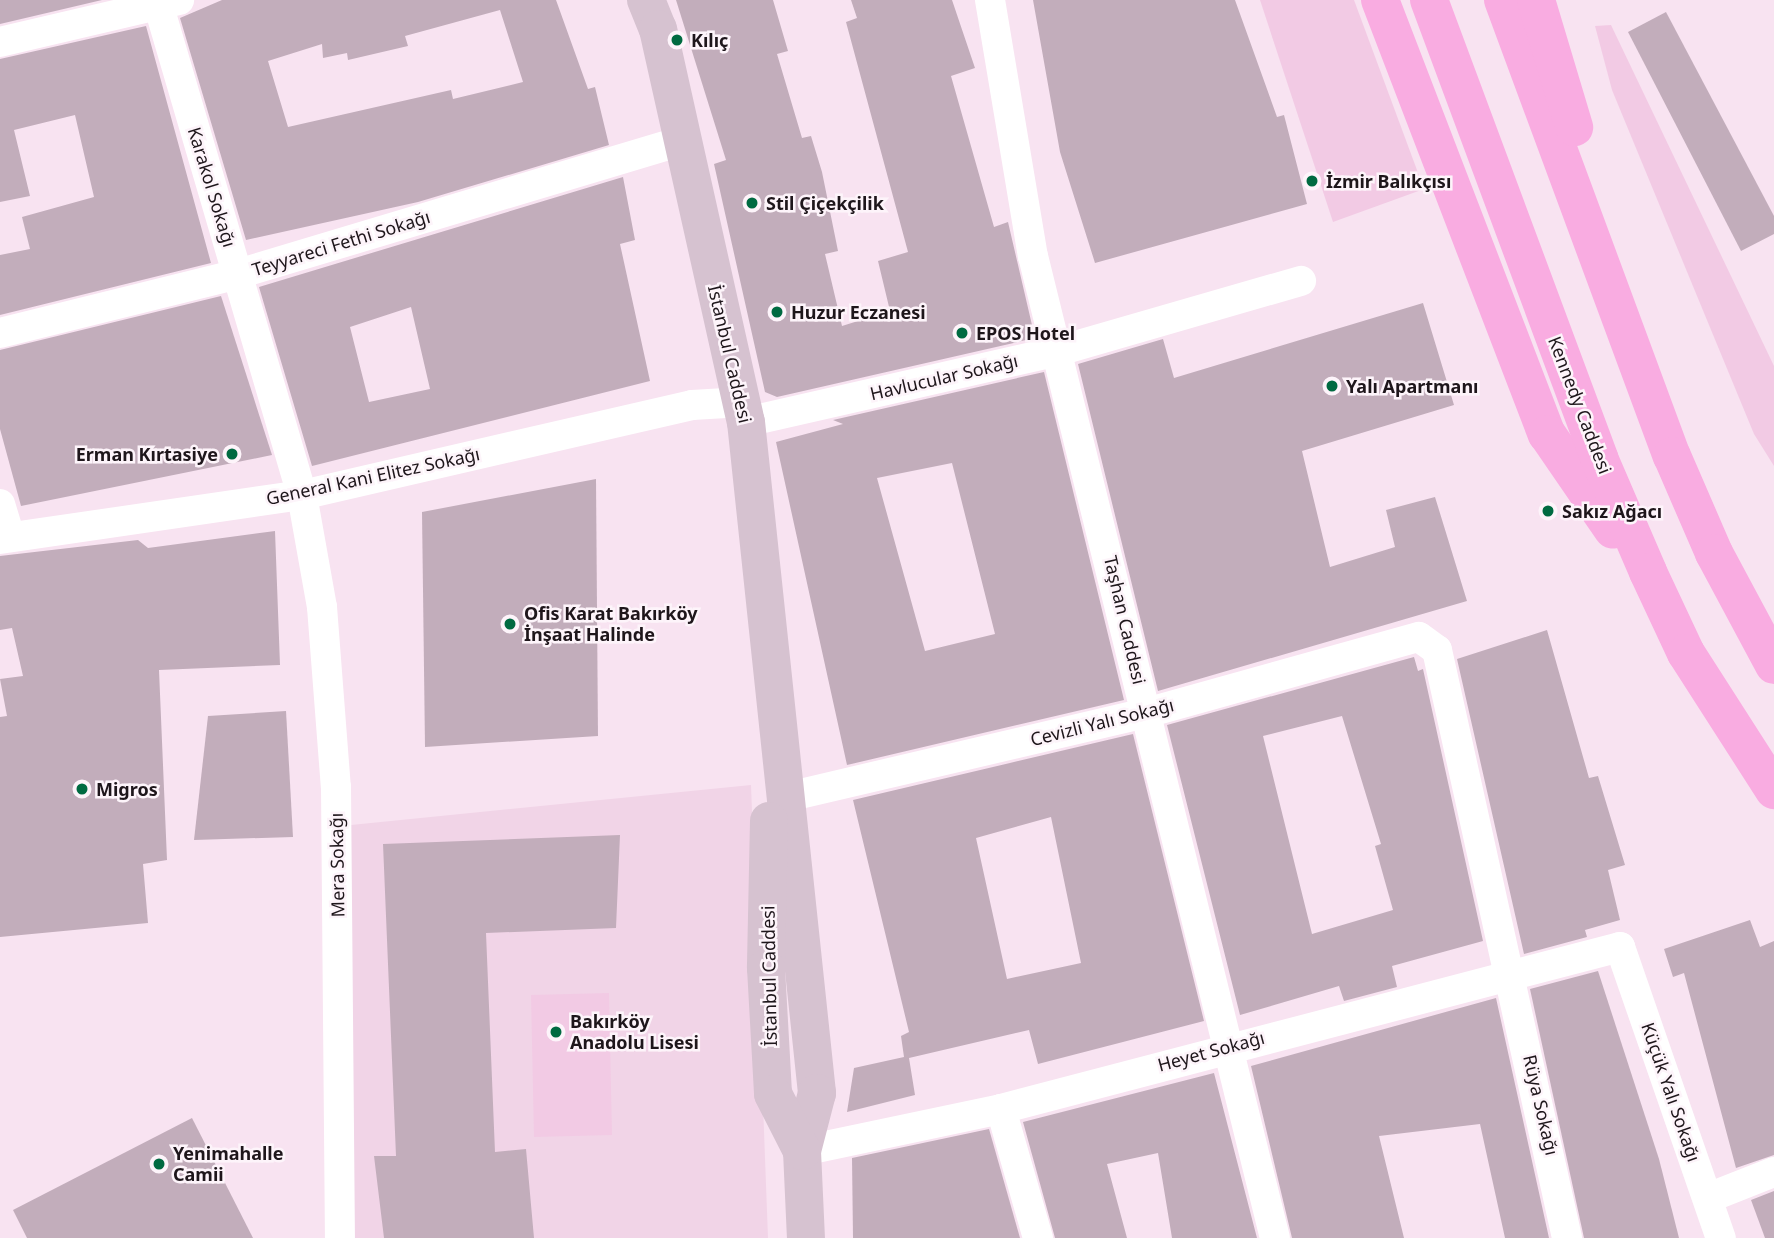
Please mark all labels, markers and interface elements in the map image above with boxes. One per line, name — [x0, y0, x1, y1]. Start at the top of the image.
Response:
place label: Kılıç — [691, 29, 728, 51]
marker: Kılıç — [669, 32, 685, 48]
street label: Karakol Sokağı — [183, 124, 241, 250]
place label: İzmir Balıkçısı — [1326, 170, 1451, 192]
marker: İzmir Balıkçısı — [1304, 173, 1320, 189]
place label: Stil Çiçekçilik — [766, 192, 884, 214]
marker: Stil Çiçekçilik — [744, 195, 760, 211]
street label: Teyyareci Fethi Sokağı — [249, 206, 433, 280]
street label: İstanbul Caddesi — [704, 283, 756, 425]
place label: Huzur Eczanesi — [791, 301, 926, 323]
marker: Huzur Eczanesi — [769, 304, 785, 320]
place label: EPOS Hotel — [976, 322, 1075, 344]
marker: EPOS Hotel — [954, 325, 970, 341]
street label: Kennedy Caddesi — [1544, 333, 1616, 477]
street label: Havlucular Sokağı — [868, 349, 1020, 405]
place label: Yalı Apartmanı — [1346, 375, 1478, 397]
marker: Yalı Apartmanı — [1324, 378, 1340, 394]
place label: Erman Kırtasiye — [76, 443, 218, 465]
street label: General Kani Elitez Sokağı — [264, 443, 482, 509]
marker: Erman Kırtasiye — [224, 446, 240, 462]
place label: Sakız Ağacı — [1562, 500, 1662, 522]
marker: Sakız Ağacı — [1540, 503, 1556, 519]
street label: Taşhan Caddesi — [1100, 554, 1150, 686]
place label: Ofis Karat Bakırköy İnşaat Halinde — [524, 603, 698, 646]
marker: Ofis Karat Bakırköy İnşaat Halinde — [502, 616, 518, 632]
street label: Cevizli Yalı Sokağı — [1028, 694, 1176, 750]
place label: Migros — [96, 778, 158, 800]
marker: Migros — [74, 781, 90, 797]
street label: Mera Sokağı — [325, 813, 349, 917]
street label: İstanbul Caddesi — [757, 905, 781, 1047]
place label: Bakırköy Anadolu Lisesi — [570, 1011, 699, 1054]
street label: Küçük Yalı Sokağı — [1637, 1020, 1705, 1164]
marker: Bakırköy Anadolu Lisesi — [548, 1024, 564, 1040]
street label: Heyet Sokağı — [1155, 1026, 1267, 1076]
street label: Rüya Sokağı — [1519, 1053, 1563, 1157]
place label: Yenimahalle Camii — [173, 1143, 283, 1186]
marker: Yenimahalle Camii — [151, 1156, 167, 1172]

